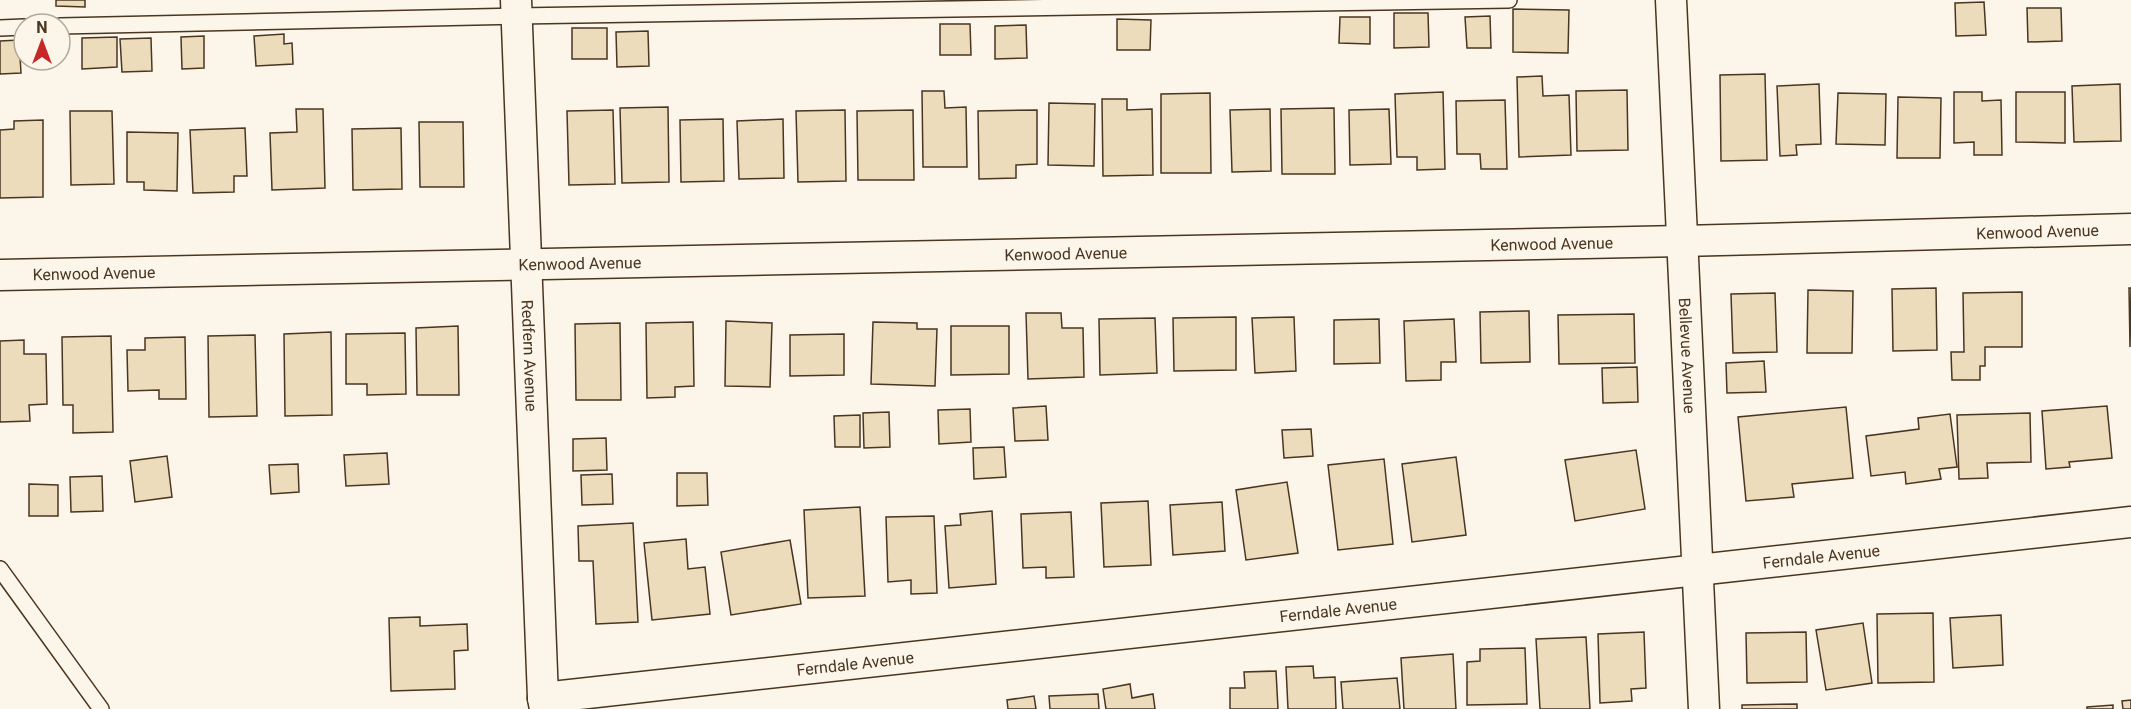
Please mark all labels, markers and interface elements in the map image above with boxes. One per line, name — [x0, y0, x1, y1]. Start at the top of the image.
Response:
north arrow — [12, 12, 72, 72]
text: N — [36, 18, 48, 37]
street label: Kenwood Avenue — [1976, 221, 2099, 243]
street label: Kenwood Avenue — [1490, 233, 1613, 255]
street label: Kenwood Avenue — [1004, 243, 1127, 265]
street label: Kenwood Avenue — [518, 253, 641, 275]
street label: Kenwood Avenue — [32, 263, 156, 284]
street label: Bellevue Avenue — [1675, 297, 1699, 414]
street label: Redfern Avenue — [518, 300, 541, 412]
street label: Ferndale Avenue — [1762, 541, 1881, 573]
street label: Ferndale Avenue — [1279, 594, 1398, 626]
street label: Ferndale Avenue — [796, 648, 915, 680]

